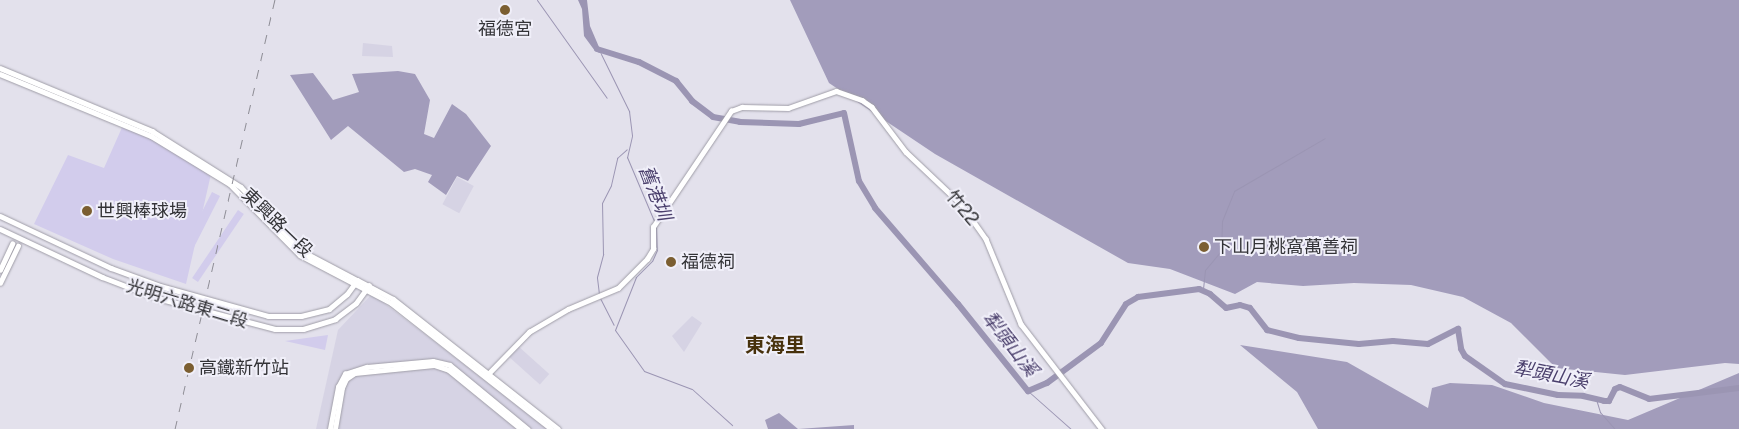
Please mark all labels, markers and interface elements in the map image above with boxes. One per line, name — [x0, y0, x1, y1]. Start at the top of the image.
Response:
marker: 福德宮 — [499, 4, 511, 16]
place label: 福德宮 — [478, 18, 532, 40]
water label: 舊港圳 — [634, 162, 676, 224]
street label: 東興路一段 — [237, 184, 317, 262]
street label: 竹22 — [941, 186, 983, 230]
place label: 世興棒球場 — [97, 200, 187, 222]
marker: 世興棒球場 — [81, 205, 93, 217]
place label: 下山月桃窩萬善祠 — [1214, 236, 1358, 258]
marker: 下山月桃窩萬善祠 — [1198, 241, 1210, 253]
place label: 福德祠 — [681, 251, 735, 273]
marker: 福德祠 — [665, 256, 677, 268]
street label: 光明六路東二段 — [124, 275, 250, 333]
water label: 犁頭山溪 — [978, 307, 1042, 381]
district label: 東海里 — [745, 333, 805, 357]
place label: 高鐵新竹站 — [199, 357, 289, 379]
water label: 犁頭山溪 — [1512, 357, 1590, 393]
marker: 高鐵新竹站 — [183, 362, 195, 374]

